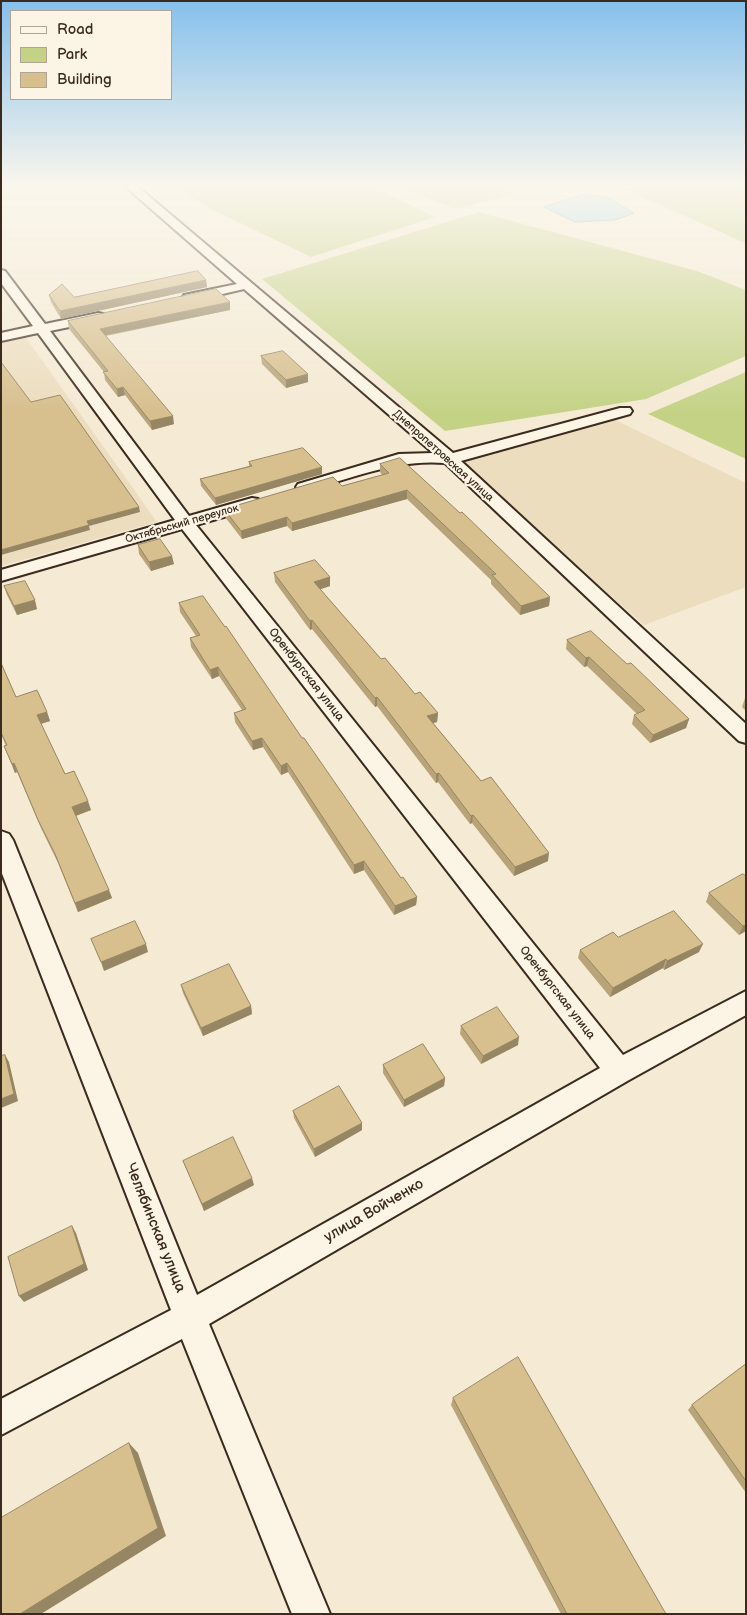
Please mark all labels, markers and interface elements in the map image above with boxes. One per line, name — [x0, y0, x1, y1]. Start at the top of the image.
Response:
legend — [10, 10, 172, 100]
text: Road — [57, 20, 93, 39]
text: Park — [57, 45, 87, 64]
text: Building — [57, 70, 112, 89]
street label: Днепропетровская улица — [390, 407, 496, 505]
street label: Октябрьский переулок — [124, 502, 240, 546]
street label: Оренбургская улица — [265, 625, 347, 725]
street label: Оренбургская улица — [516, 943, 598, 1043]
street label: Челябинская улица — [121, 1161, 189, 1295]
street label: улица Войченко — [321, 1175, 427, 1247]

